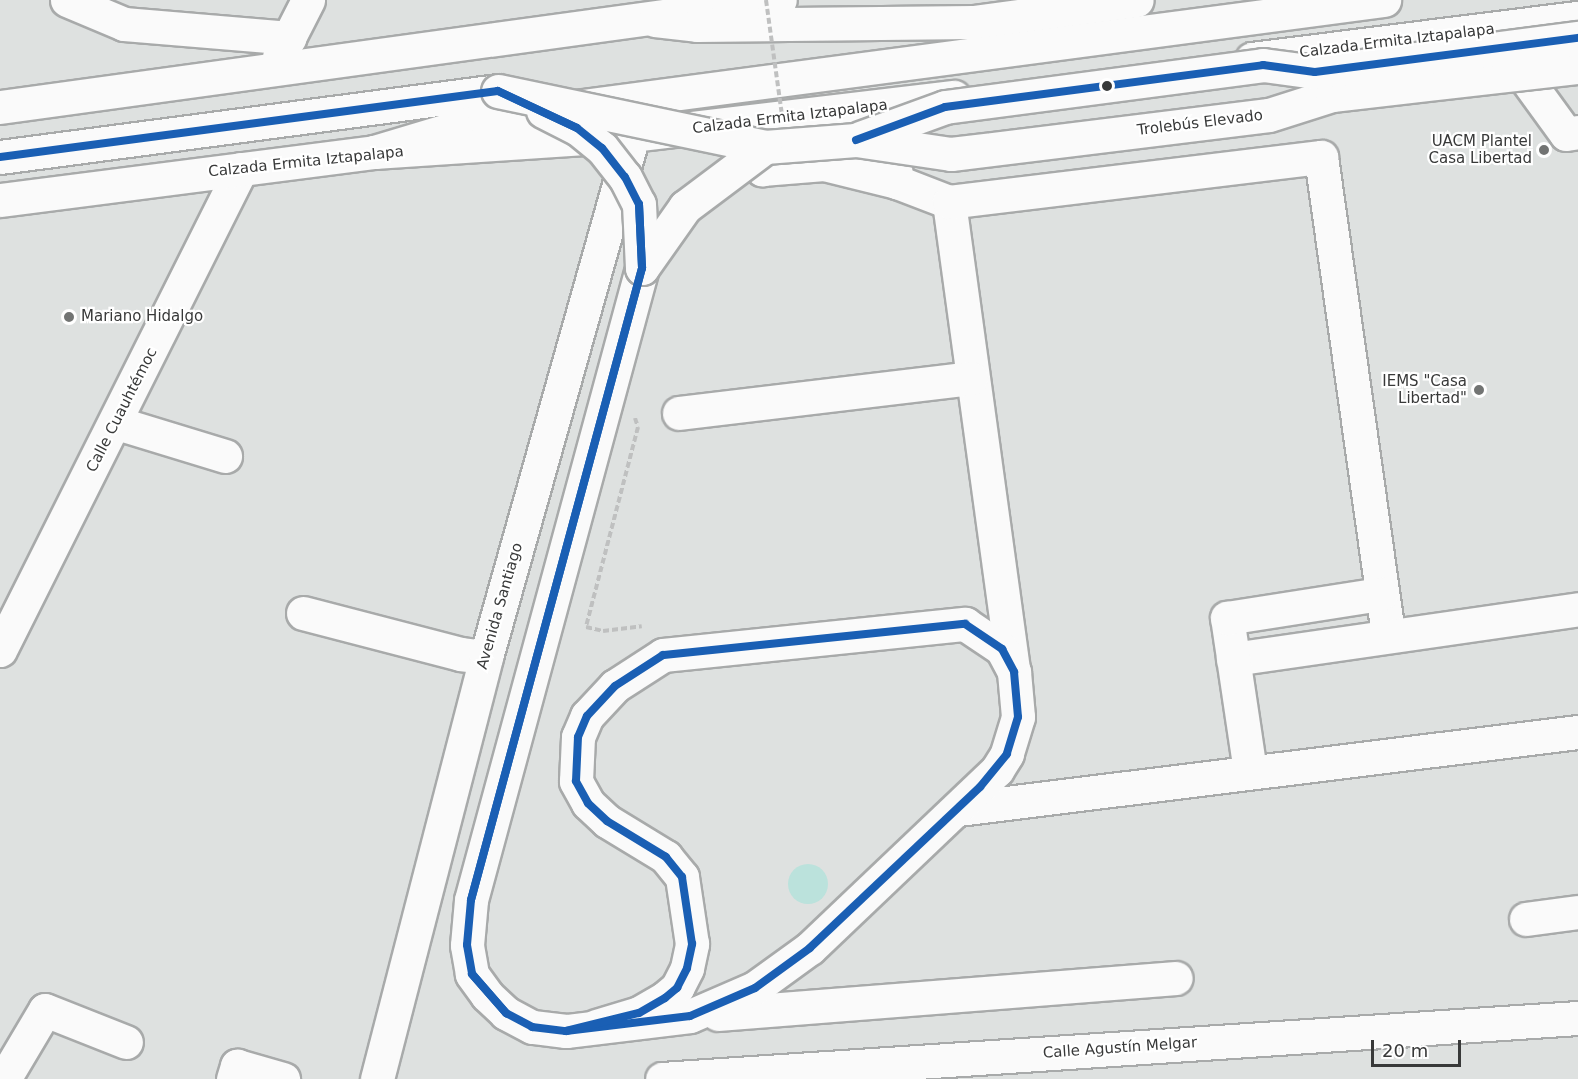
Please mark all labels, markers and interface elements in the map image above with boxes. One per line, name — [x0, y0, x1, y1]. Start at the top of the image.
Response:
street label: Calzada Ermita Iztapalapa — [1298, 20, 1496, 62]
unlabelled marker — [1101, 80, 1113, 92]
street label: Calzada Ermita Iztapalapa — [691, 96, 889, 138]
street label: Trolebús Elevado — [1136, 106, 1264, 140]
place label: UACM Plantel Casa Libertad — [1429, 132, 1532, 167]
street label: Calzada Ermita Iztapalapa — [207, 143, 405, 181]
marker: UACM Plantel Casa Libertad — [1537, 143, 1551, 157]
place label: Mariano Hidalgo — [81, 308, 203, 326]
marker: Mariano Hidalgo — [62, 310, 76, 324]
street label: Calle Cuauhtémoc — [83, 345, 161, 475]
place label: IEMS "Casa Libertad" — [1382, 372, 1467, 407]
marker: IEMS "Casa Libertad" — [1472, 383, 1486, 397]
street label: Avenida Santiago — [473, 541, 527, 671]
scale bar — [1374, 1028, 1464, 1066]
street label: Calle Agustín Melgar — [1042, 1034, 1198, 1062]
text: 20 m — [1382, 1040, 1428, 1061]

